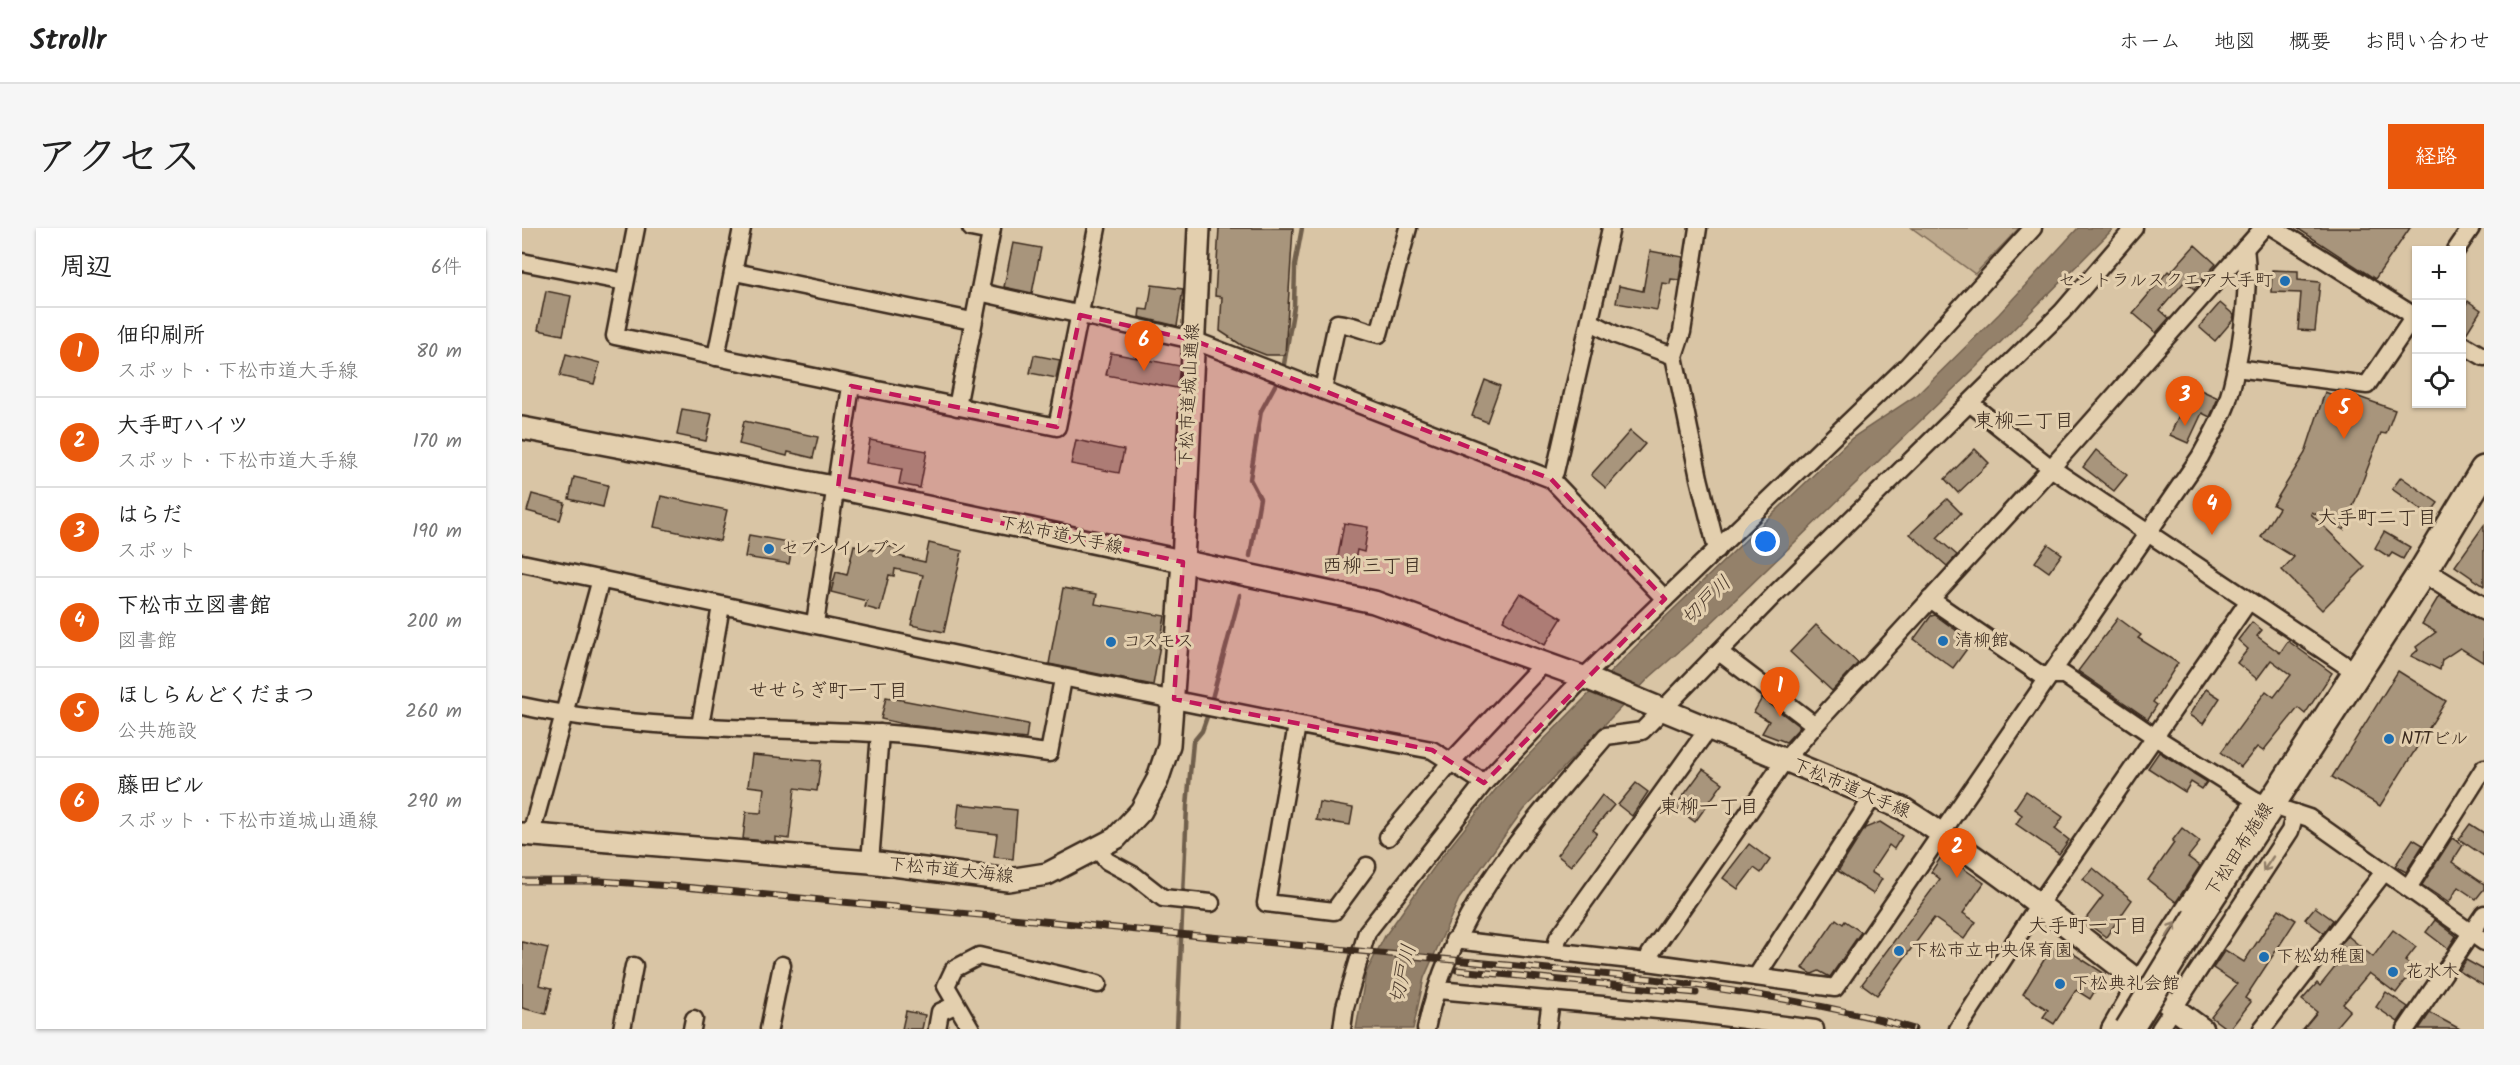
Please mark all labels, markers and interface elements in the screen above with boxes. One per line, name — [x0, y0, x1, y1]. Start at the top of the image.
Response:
text: Strollr — [30, 19, 106, 64]
text: ホーム — [2119, 26, 2181, 59]
text: 地図 — [2214, 26, 2256, 59]
text: 概要 — [2289, 26, 2331, 59]
text: お問い合わせ — [2364, 26, 2490, 59]
button: 経路 — [2388, 124, 2484, 189]
text: アクセス — [36, 125, 201, 192]
map controls — [2412, 246, 2466, 408]
button: + — [2412, 246, 2466, 300]
text: 周辺 — [60, 247, 112, 289]
text: 6件 — [431, 252, 462, 284]
place label: セントラルスクエア大手町 — [2058, 267, 2273, 296]
marker: セントラルスクエア大手町 — [2278, 274, 2292, 288]
button: − — [2412, 300, 2466, 354]
text: 佃印刷所 — [117, 319, 205, 354]
pin: 6 — [1124, 322, 1164, 371]
street label: 下松市道城山通線 — [1172, 322, 1208, 468]
text: 1 — [76, 336, 83, 368]
text: 80 m — [416, 336, 462, 368]
button: locate — [2412, 354, 2466, 408]
text: スポット · 下松市道大手線 — [117, 356, 358, 388]
pin: 3 — [2166, 376, 2204, 426]
pin: 5 — [2324, 390, 2364, 439]
district label: 東柳二丁目 — [1974, 406, 2074, 438]
text: 大手町ハイツ — [117, 409, 249, 444]
text: 2 — [74, 426, 85, 458]
text: 170 m — [413, 426, 462, 458]
text: スポット · 下松市道大手線 — [117, 446, 358, 478]
pin: 4 — [2192, 486, 2232, 535]
text: はらだ — [117, 499, 183, 534]
district label: 大手町二丁目 — [2317, 503, 2437, 535]
street label: 下松市道大手線 — [996, 509, 1126, 563]
text: 3 — [74, 516, 85, 548]
text: 190 m — [412, 516, 462, 548]
your location — [1751, 527, 1780, 556]
place label: セブンイレブン — [781, 535, 907, 564]
text: スポット — [117, 536, 197, 568]
marker: セブンイレブン — [762, 542, 776, 556]
district label: 西柳三丁目 — [1322, 551, 1422, 583]
water label: 切戸川 — [1674, 569, 1740, 633]
text: 下松市立図書館 — [117, 589, 271, 624]
text: 4 — [74, 606, 85, 638]
text: 200 m — [406, 606, 462, 638]
text: 図書館 — [117, 626, 177, 658]
place label: 清柳館 — [1955, 627, 2009, 656]
place label: コスモス — [1123, 628, 1194, 657]
marker: 清柳館 — [1936, 634, 1950, 648]
marker: コスモス — [1104, 635, 1118, 649]
pin: 1 — [1760, 668, 1800, 717]
district label: せせらぎ町一丁目 — [748, 676, 908, 708]
text: ほしらんどくだまつ — [117, 679, 315, 714]
text: 5 — [74, 696, 85, 728]
text: 260 m — [405, 696, 462, 728]
text: 公共施設 — [117, 716, 197, 748]
place label: NTTビル — [2401, 725, 2468, 754]
marker: NTTビル — [2382, 732, 2396, 746]
street label: 下松市道大手線 — [1787, 751, 1915, 827]
text: 藤田ビル — [117, 769, 205, 804]
text: 6 — [74, 786, 85, 818]
text: 290 m — [407, 786, 462, 818]
district label: 東柳一丁目 — [1659, 792, 1759, 824]
street label: 下松田布施線 — [2198, 797, 2282, 903]
text: スポット · 下松市道城山通線 — [117, 806, 378, 838]
pin: 2 — [1938, 828, 1976, 878]
street label: 下松市道大海線 — [887, 850, 1015, 892]
one-way arrow — [2262, 855, 2274, 872]
district label: 大手町一丁目 — [2028, 911, 2148, 943]
one-way arrow — [2165, 922, 2177, 939]
place label: 下松市立中央保育園 — [1911, 937, 2073, 966]
water label: 切戸川 — [1382, 941, 1426, 1007]
place label: 下松幼稚園 — [2276, 943, 2366, 972]
marker: 下松市立中央保育園 — [1892, 944, 1906, 958]
marker: 下松幼稚園 — [2257, 950, 2271, 964]
place label: 花水木 — [2405, 958, 2459, 987]
marker: 花水木 — [2386, 965, 2400, 979]
place label: 下松典礼会館 — [2072, 970, 2180, 999]
marker: 下松典礼会館 — [2053, 977, 2067, 991]

